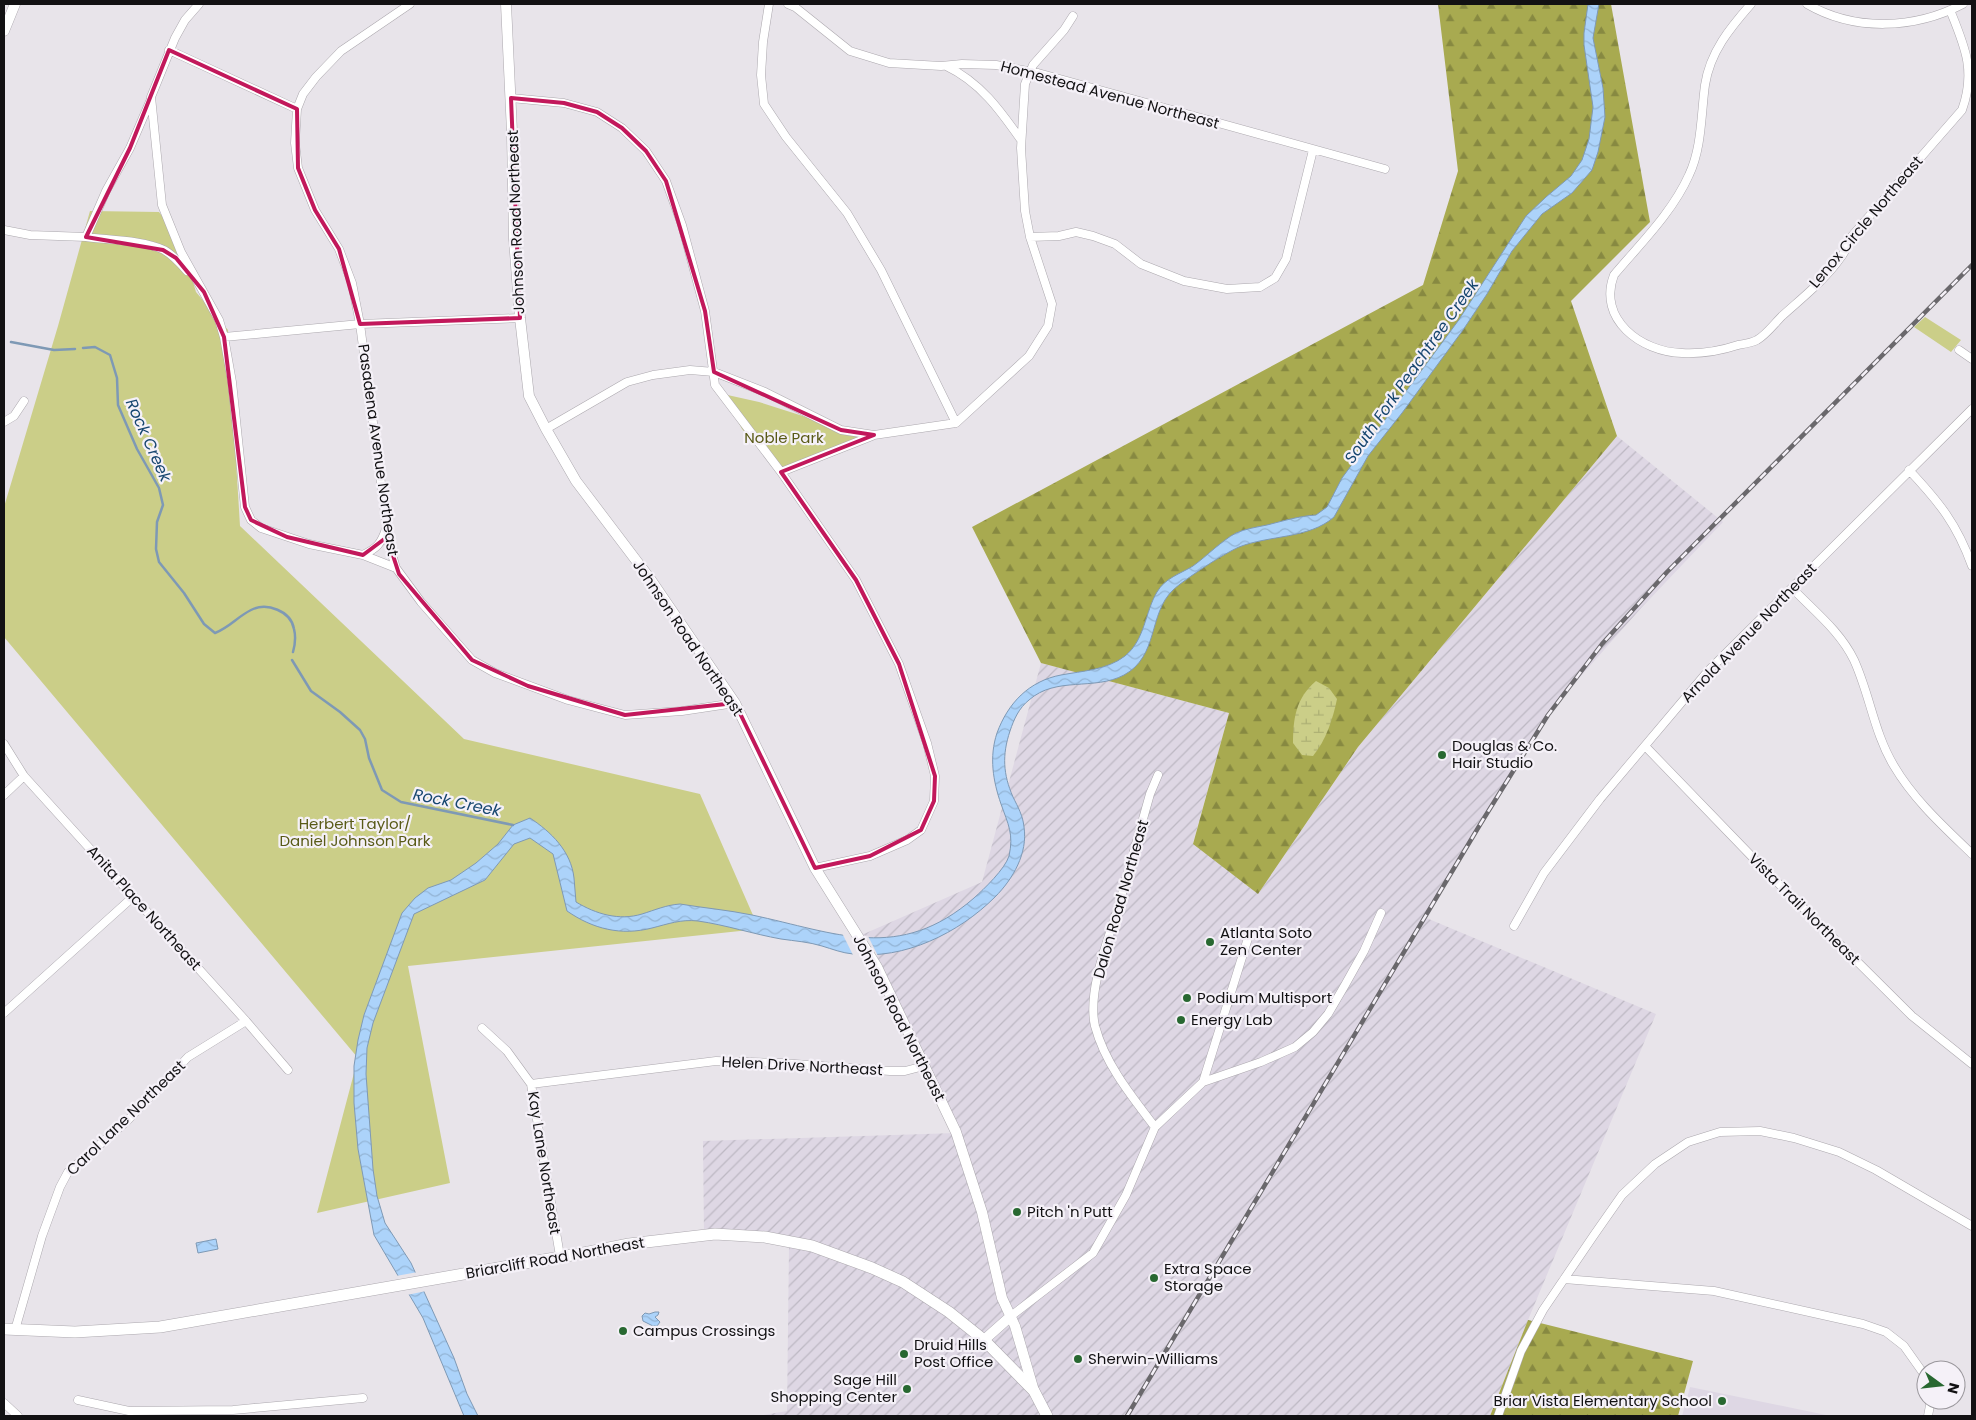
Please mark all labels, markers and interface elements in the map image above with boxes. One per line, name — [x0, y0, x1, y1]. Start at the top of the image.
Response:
street label: Homestead Avenue Northeast — [999, 55, 1222, 134]
street label: Johnson Road Northeast — [502, 130, 529, 314]
street label: Lenox Circle Northeast — [1804, 151, 1927, 292]
water label: South Fork Peachtree Creek — [1339, 274, 1485, 468]
street label: Pasadena Avenue Northeast — [353, 343, 404, 557]
water label: Rock Creek — [120, 395, 177, 486]
park label: Noble Park — [744, 427, 824, 448]
street label: Johnson Road Northeast — [628, 555, 749, 720]
street label: Arnold Avenue Northeast — [1676, 558, 1821, 707]
place label: Douglas & Co. Hair Studio — [1452, 735, 1557, 773]
marker: Douglas & Co. Hair Studio — [1436, 749, 1448, 761]
water label: Rock Creek — [411, 783, 504, 822]
park label: Herbert Taylor/ Daniel Johnson Park — [280, 813, 431, 851]
street label: Dalon Road Northeast — [1088, 817, 1153, 981]
street label: Anita Place Northeast — [83, 841, 206, 975]
street label: Vista Trail Northeast — [1744, 848, 1865, 969]
place label: Atlanta Soto Zen Center — [1220, 922, 1312, 960]
street label: Johnson Road Northeast — [848, 931, 951, 1105]
marker: Atlanta Soto Zen Center — [1204, 936, 1216, 948]
place label: Podium Multisport — [1197, 987, 1332, 1008]
marker: Podium Multisport — [1181, 992, 1193, 1004]
place label: Energy Lab — [1191, 1009, 1273, 1030]
marker: Energy Lab — [1175, 1014, 1187, 1026]
street label: Helen Drive Northeast — [721, 1051, 883, 1080]
street label: Carol Lane Northeast — [62, 1055, 190, 1180]
street label: Kay Lane Northeast — [523, 1090, 566, 1236]
place label: Pitch 'n Putt — [1027, 1201, 1113, 1222]
marker: Pitch 'n Putt — [1011, 1206, 1023, 1218]
street label: Briarcliff Road Northeast — [464, 1231, 646, 1284]
place label: Extra Space Storage — [1164, 1258, 1252, 1296]
marker: Extra Space Storage — [1148, 1272, 1160, 1284]
place label: Campus Crossings — [633, 1320, 776, 1341]
marker: Campus Crossings — [617, 1325, 629, 1337]
place label: Druid Hills Post Office — [914, 1334, 993, 1372]
marker: Druid Hills Post Office — [898, 1348, 910, 1360]
place label: Sherwin-Williams — [1088, 1348, 1218, 1369]
marker: Sherwin-Williams — [1072, 1353, 1084, 1365]
north arrow — [1916, 1360, 1966, 1410]
place label: Sage Hill Shopping Center — [770, 1369, 897, 1407]
text: N — [1943, 1381, 1965, 1396]
marker: Sage Hill Shopping Center — [901, 1383, 913, 1395]
place label: Briar Vista Elementary School — [1493, 1390, 1712, 1411]
marker: Briar Vista Elementary School — [1716, 1395, 1728, 1407]

